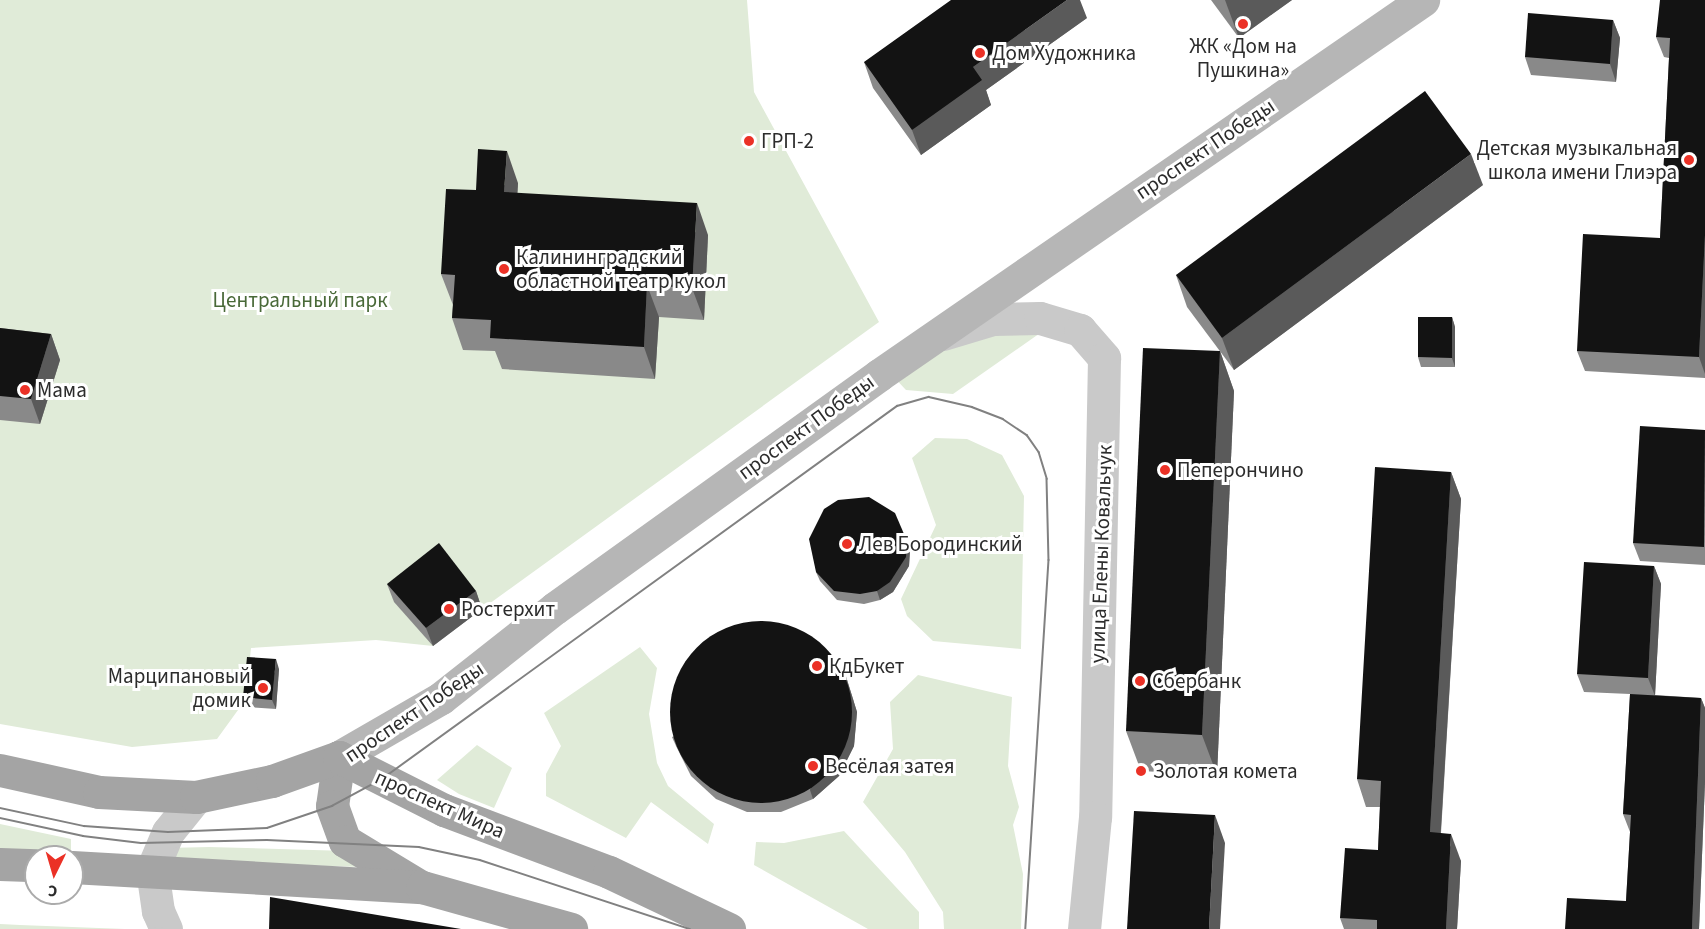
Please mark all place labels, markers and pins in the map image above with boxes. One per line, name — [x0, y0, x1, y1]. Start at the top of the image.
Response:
marker: ЖК «Дом на Пушкина» — [1236, 17, 1250, 31]
place label: ЖК «Дом на Пушкина» — [1189, 33, 1297, 83]
place label: Дом Художника — [992, 40, 1136, 66]
marker: Дом Художника — [973, 46, 987, 60]
place label: ГРП-2 — [761, 128, 814, 154]
marker: ГРП-2 — [742, 134, 756, 148]
place label: Детская музыкальная школа имени Глиэра — [1477, 135, 1677, 185]
marker: Детская музыкальная школа имени Глиэра — [1682, 153, 1696, 167]
place label: Калининградский областной театр кукол — [516, 244, 726, 294]
marker: Калининградский областной театр кукол — [497, 262, 511, 276]
place label: Мама — [37, 377, 87, 403]
marker: Мама — [18, 383, 32, 397]
place label: Пеперончино — [1177, 457, 1304, 483]
marker: Пеперончино — [1158, 463, 1172, 477]
place label: Лев Бородинский — [859, 531, 1023, 557]
marker: Лев Бородинский — [840, 537, 854, 551]
place label: Ростерхит — [461, 596, 555, 622]
marker: Ростерхит — [442, 602, 456, 616]
place label: КдБукет — [829, 653, 904, 679]
marker: КдБукет — [810, 659, 824, 673]
place label: Марципановый домик — [108, 663, 251, 713]
place label: Сбербанк — [1152, 668, 1241, 694]
marker: Сбербанк — [1133, 674, 1147, 688]
marker: Марципановый домик — [256, 681, 270, 695]
place label: Весёлая затея — [825, 753, 954, 779]
place label: Золотая комета — [1153, 758, 1298, 784]
marker: Весёлая затея — [806, 759, 820, 773]
marker: Золотая комета — [1134, 764, 1148, 778]

